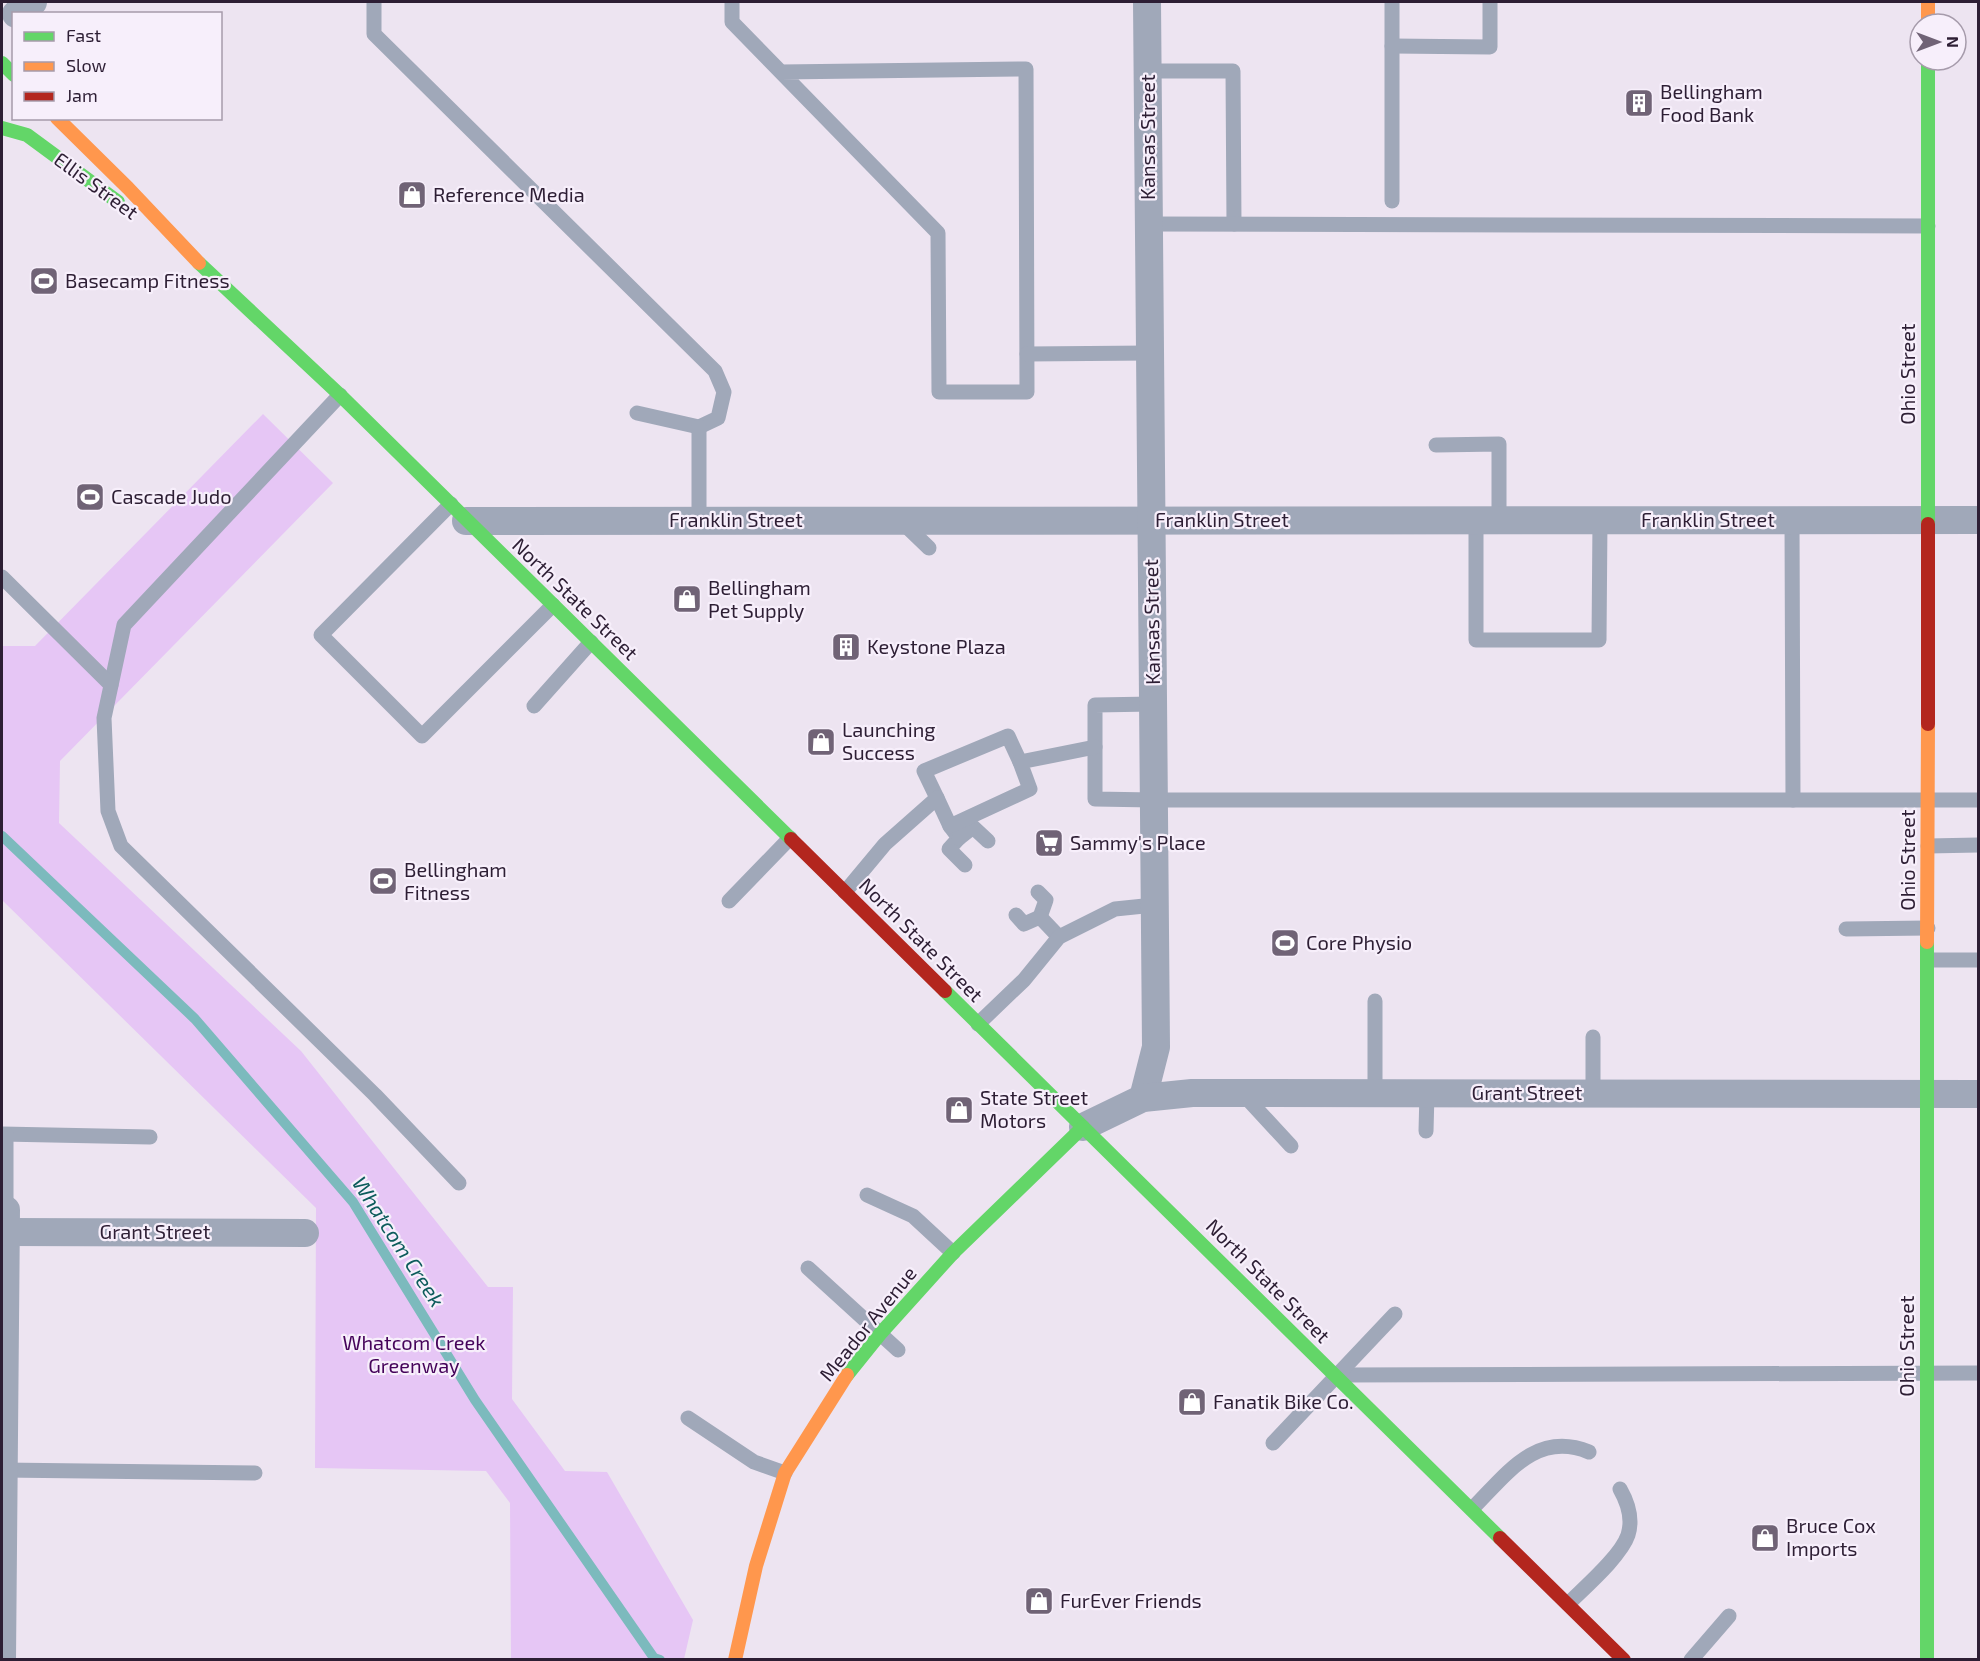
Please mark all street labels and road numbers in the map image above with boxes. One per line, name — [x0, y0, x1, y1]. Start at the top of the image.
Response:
street label: Kansas Street — [1135, 74, 1159, 200]
street label: Ellis Street — [50, 147, 144, 224]
street label: Ohio Street — [1895, 323, 1919, 425]
street label: Franklin Street — [669, 507, 803, 531]
street label: Franklin Street — [1155, 507, 1289, 531]
street label: Franklin Street — [1641, 507, 1775, 531]
street label: North State Street — [508, 532, 644, 665]
street label: Kansas Street — [1138, 559, 1164, 685]
street label: Ohio Street — [1895, 809, 1919, 911]
street label: North State Street — [855, 872, 989, 1006]
street label: Grant Street — [1472, 1080, 1583, 1104]
street label: North State Street — [1202, 1213, 1336, 1347]
street label: Grant Street — [100, 1219, 211, 1243]
street label: Meador Avenue — [814, 1261, 921, 1386]
street label: Ohio Street — [1894, 1295, 1918, 1397]

